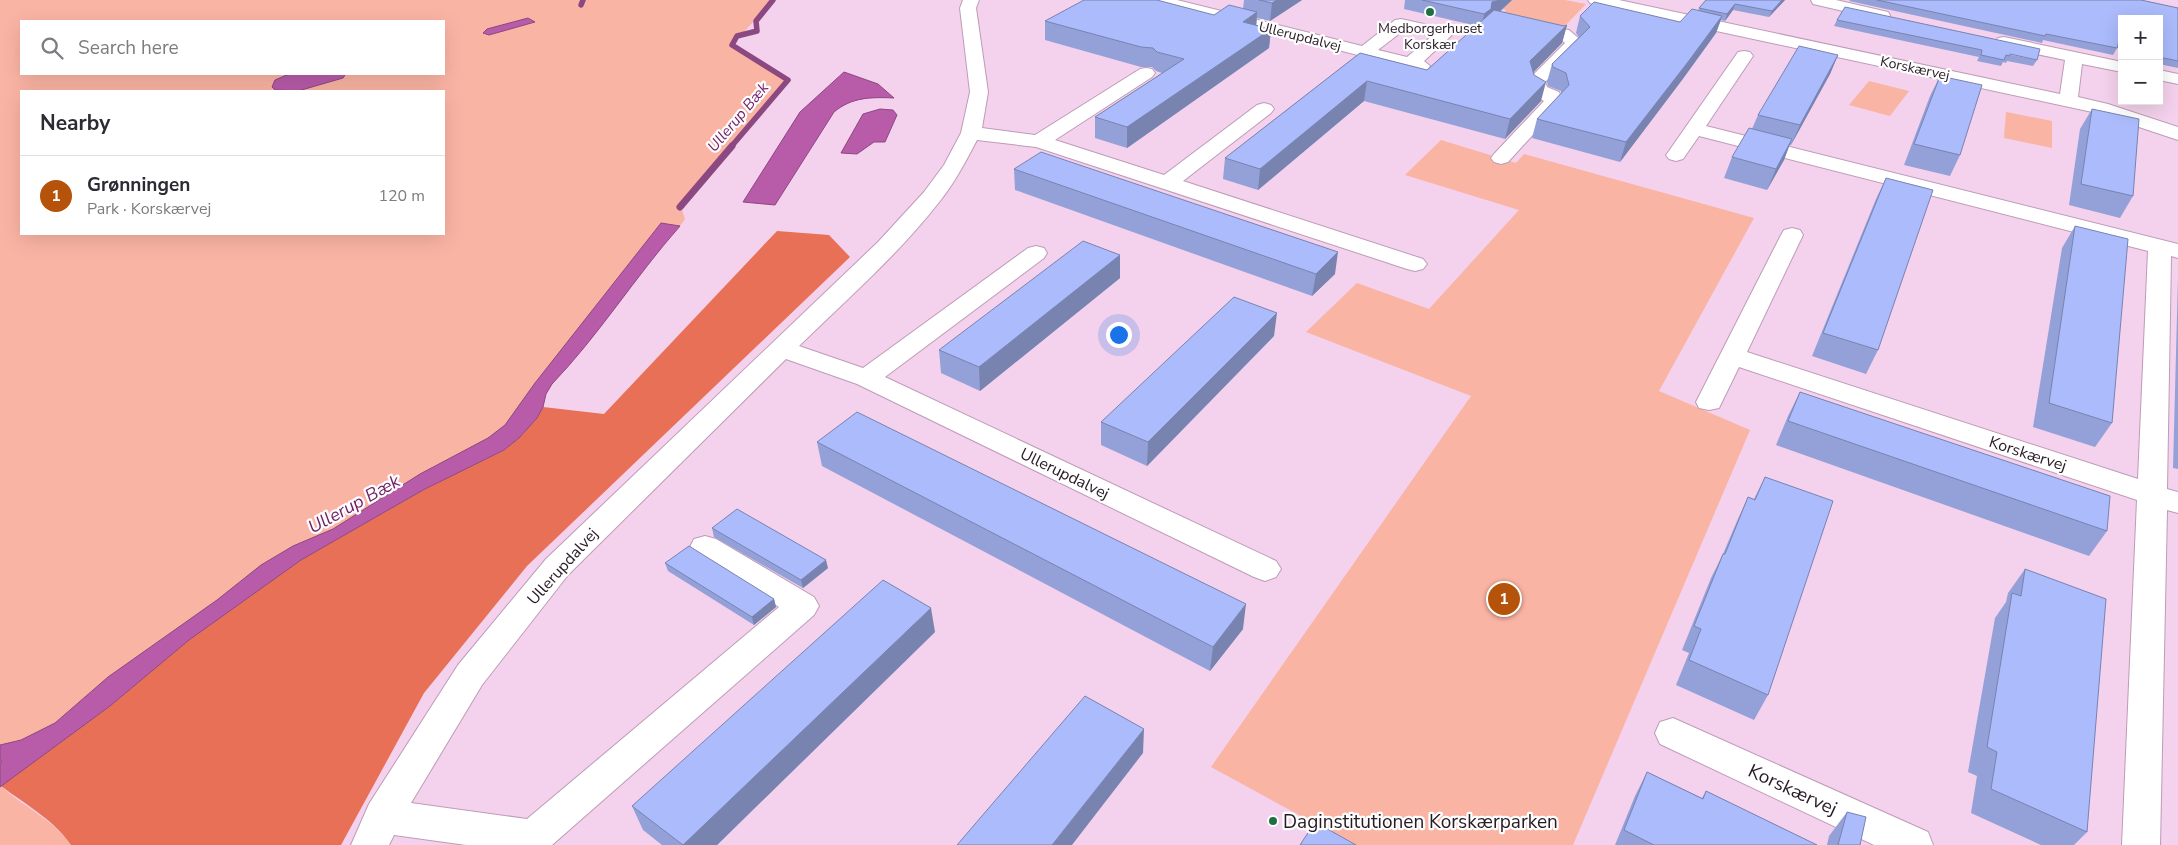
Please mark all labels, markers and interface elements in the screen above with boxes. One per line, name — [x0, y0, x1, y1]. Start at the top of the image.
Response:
marker: Medborgerhuset Korskær — [1424, 6, 1436, 18]
map controls — [2118, 15, 2163, 105]
button: + — [2118, 15, 2163, 60]
street label: Ullerupdalvej — [1257, 17, 1343, 56]
place label: Medborgerhuset Korskær — [1378, 19, 1482, 54]
search box — [20, 20, 445, 75]
icon: search — [38, 34, 66, 62]
text: Search here — [78, 35, 179, 61]
street label: Korskærvej — [1879, 52, 1951, 85]
button: − — [2118, 60, 2163, 105]
water label: Ullerup Bæk — [703, 78, 773, 156]
text: Nearby — [40, 109, 110, 137]
text: Grønningen — [87, 172, 190, 198]
text: 1 — [51, 185, 61, 207]
text: 120 m — [378, 185, 425, 207]
text: Park · Korskærvej — [87, 198, 211, 220]
your location — [1106, 322, 1132, 348]
street label: Korskærvej — [1986, 431, 2069, 477]
street label: Ullerupdalvej — [1016, 443, 1113, 505]
water label: Ullerup Bæk — [304, 468, 405, 539]
street label: Ullerupdalvej — [522, 524, 603, 610]
pin: 1 — [1488, 580, 1520, 618]
street label: Korskærvej — [1744, 758, 1841, 822]
place label: Daginstitutionen Korskærparken — [1283, 809, 1558, 835]
marker: Daginstitutionen Korskærparken — [1267, 815, 1279, 827]

